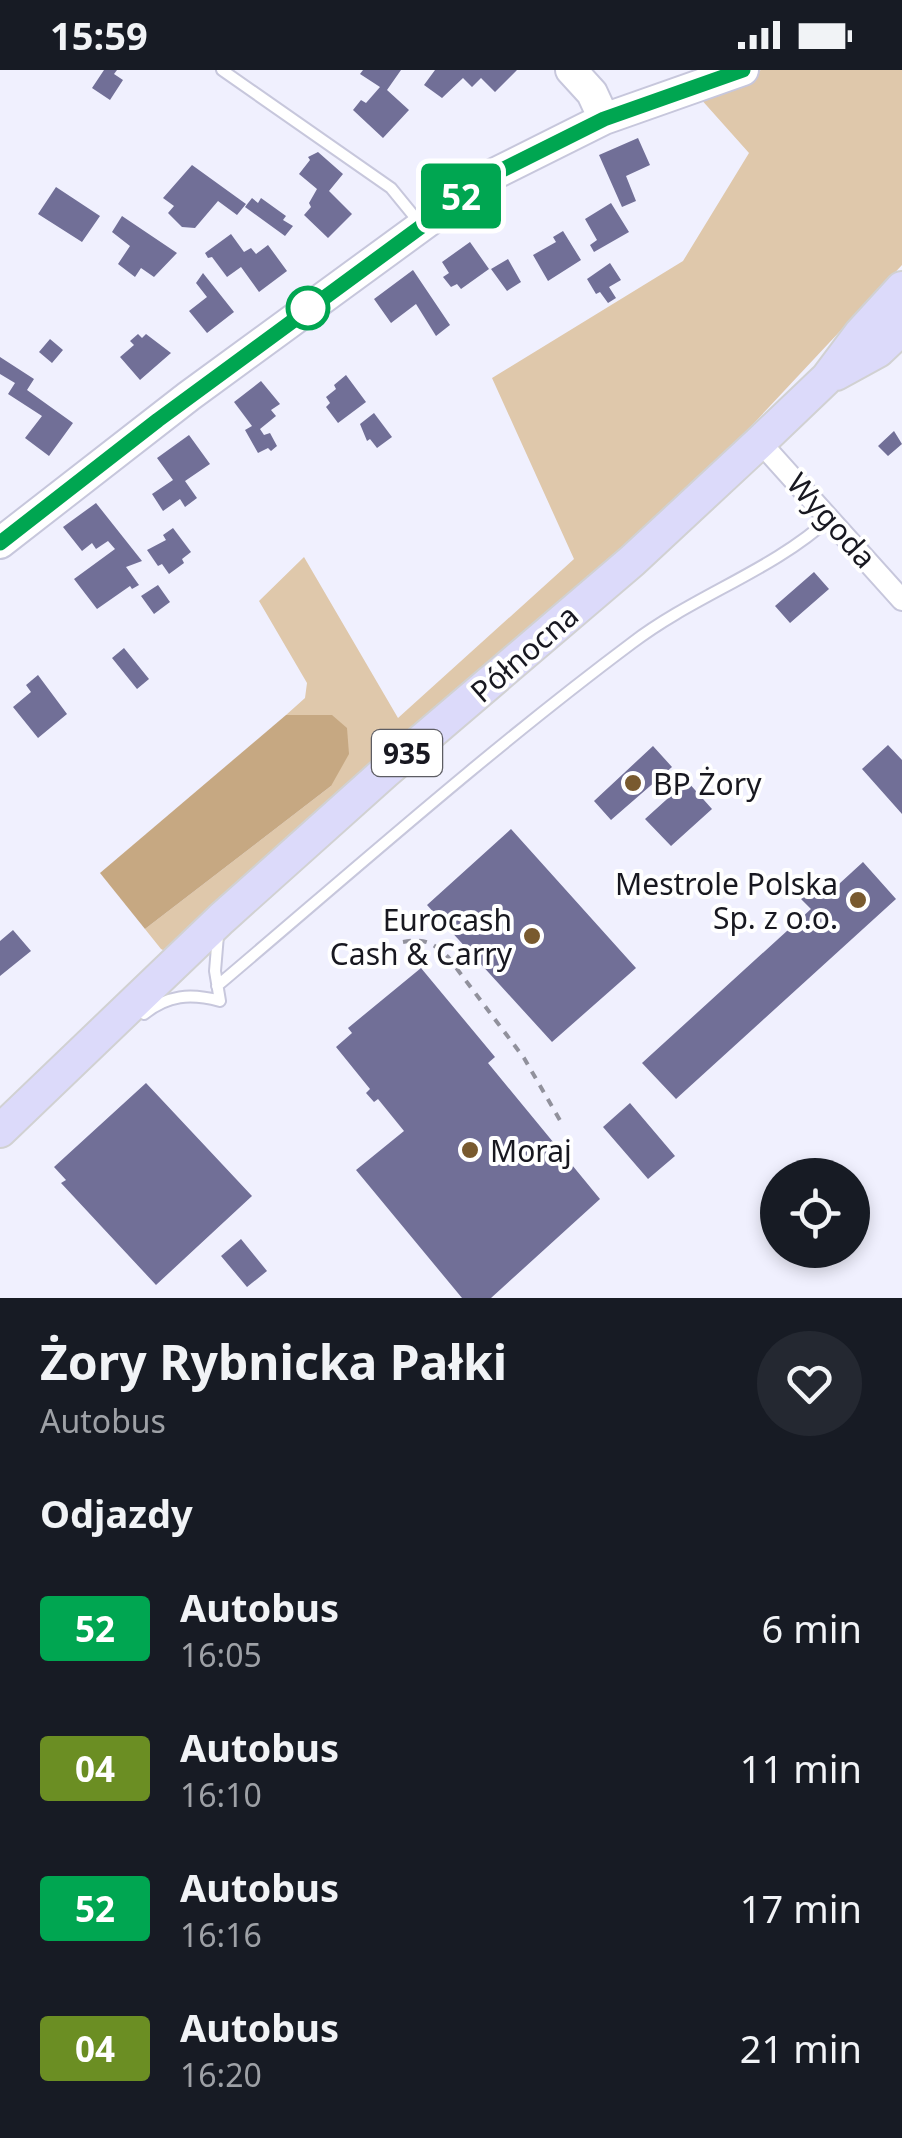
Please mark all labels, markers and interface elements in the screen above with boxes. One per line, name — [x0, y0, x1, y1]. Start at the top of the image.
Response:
text: 15:59 — [50, 9, 148, 61]
line badge: 52 — [416, 164, 506, 228]
text: 52 — [441, 173, 481, 220]
unlabelled marker — [287, 287, 329, 329]
street label: Wygoda — [778, 464, 886, 576]
street label: Północna — [461, 595, 587, 711]
road number: 935 — [372, 730, 442, 776]
place label: BP Żory — [653, 763, 762, 804]
marker: BP Żory — [622, 772, 644, 794]
place label: Mestrole Polska Sp. z o.o. — [615, 863, 838, 938]
marker: Mestrole Polska Sp. z o.o. — [847, 889, 869, 911]
place label: Eurocash Cash & Carry — [330, 899, 513, 974]
marker: Eurocash Cash & Carry — [521, 925, 543, 947]
place label: Moraj — [490, 1130, 572, 1171]
marker: Moraj — [459, 1139, 481, 1161]
map controls — [760, 1158, 870, 1268]
button: locate — [760, 1158, 870, 1268]
text: Żory Rybnicka Pałki — [40, 1329, 507, 1394]
button: heart — [757, 1331, 862, 1436]
text: Autobus — [40, 1399, 166, 1442]
text: Odjazdy — [40, 1487, 193, 1539]
text: Autobus — [180, 1581, 339, 1633]
text: 6 min — [762, 1602, 862, 1654]
text: 52 — [75, 1605, 115, 1652]
text: 16:05 — [180, 1633, 262, 1676]
text: Autobus — [180, 1721, 339, 1773]
text: 11 min — [740, 1742, 862, 1794]
text: 04 — [75, 1745, 115, 1792]
text: 16:10 — [180, 1773, 262, 1816]
text: Autobus — [180, 1861, 339, 1913]
text: 17 min — [740, 1882, 862, 1934]
text: 52 — [75, 1885, 115, 1932]
text: 16:16 — [180, 1913, 262, 1956]
text: Autobus — [180, 2001, 339, 2053]
text: 21 min — [740, 2022, 862, 2074]
text: 04 — [75, 2025, 115, 2072]
text: 16:20 — [180, 2053, 262, 2096]

